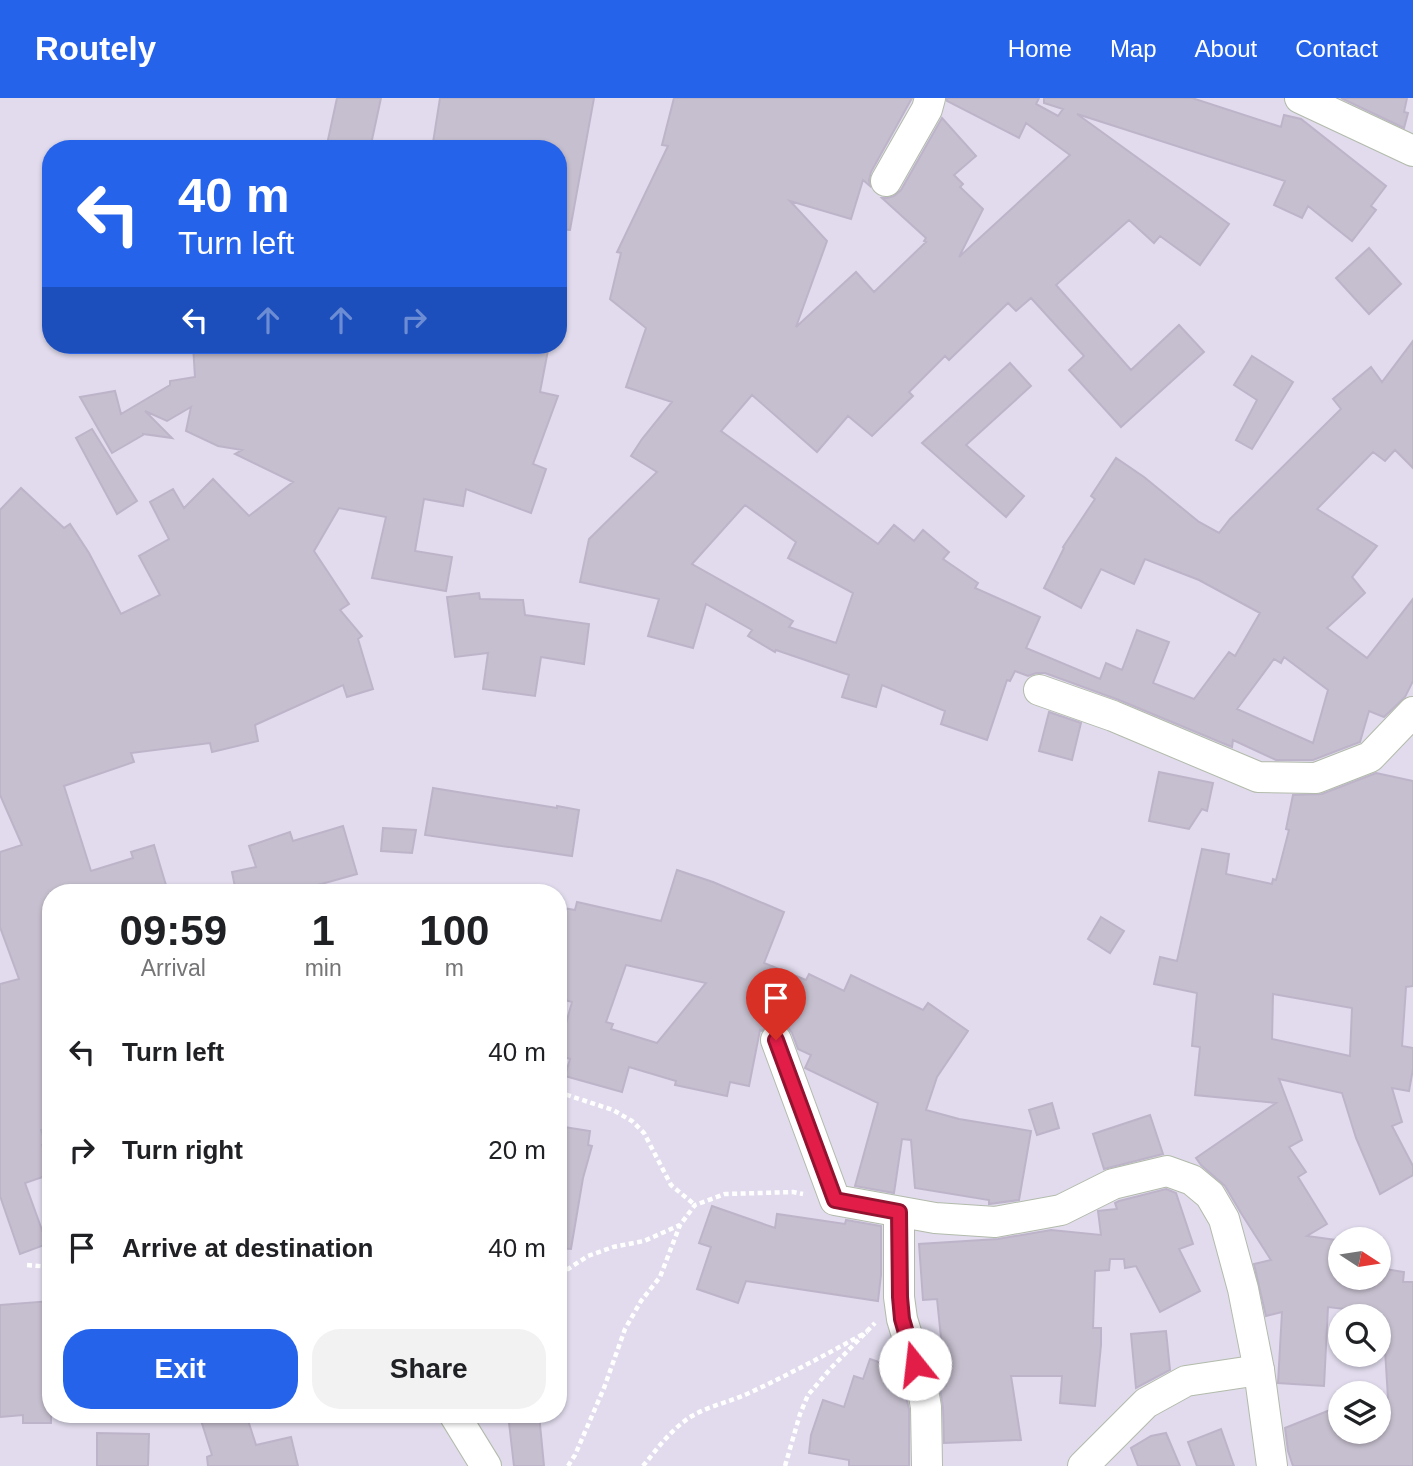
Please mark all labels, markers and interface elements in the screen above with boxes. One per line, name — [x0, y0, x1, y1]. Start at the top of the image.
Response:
text: Routely — [35, 30, 156, 67]
text: Home — [1008, 35, 1072, 62]
text: Map — [1110, 35, 1157, 62]
text: About — [1195, 35, 1257, 62]
text: Contact — [1295, 35, 1378, 62]
icon: left — [63, 168, 154, 259]
text: 40 m — [178, 168, 290, 222]
text: Turn left — [178, 225, 294, 261]
icon: left — [176, 301, 214, 339]
icon: ahead — [249, 301, 287, 339]
icon: ahead — [322, 301, 360, 339]
icon: right — [395, 301, 433, 339]
text: 09:59 — [120, 907, 227, 954]
text: 1 — [311, 907, 335, 954]
text: 100 — [419, 907, 489, 954]
text: Arrival — [141, 955, 206, 981]
text: min — [305, 955, 342, 981]
text: m — [445, 955, 464, 981]
pin — [746, 968, 806, 1040]
icon: arrive — [757, 979, 795, 1017]
icon: left — [63, 1033, 101, 1071]
text: Turn left — [122, 1037, 224, 1067]
text: 40 m — [488, 1037, 546, 1067]
icon: right — [63, 1131, 101, 1169]
text: Turn right — [122, 1135, 243, 1165]
text: 20 m — [488, 1135, 546, 1165]
north arrow — [1328, 1227, 1391, 1290]
map controls — [1328, 1227, 1391, 1444]
icon: arrive — [63, 1229, 101, 1267]
text: Arrive at destination — [122, 1233, 373, 1263]
text: 40 m — [488, 1233, 546, 1263]
button: search — [1328, 1304, 1391, 1367]
position arrow — [878, 1327, 952, 1401]
button: Exit — [63, 1329, 298, 1409]
button: Share — [312, 1329, 546, 1409]
button: layers — [1328, 1381, 1391, 1444]

